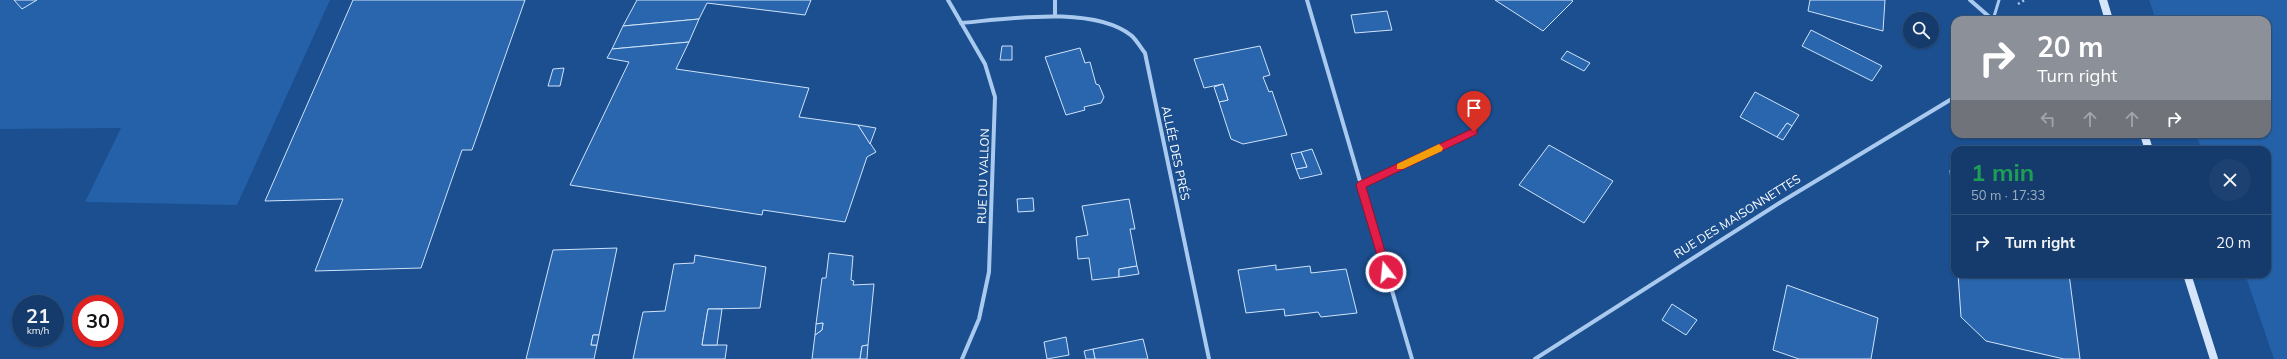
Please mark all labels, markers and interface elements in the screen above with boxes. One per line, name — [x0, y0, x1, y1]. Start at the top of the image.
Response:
map controls — [1903, 12, 1939, 48]
button: search — [1903, 12, 1939, 48]
text: 20 m — [2037, 29, 2103, 64]
icon: right — [1971, 32, 2023, 84]
text: Turn right — [2037, 64, 2117, 87]
pin — [1457, 91, 1491, 132]
icon: arrive — [1463, 97, 1485, 119]
street label: ALLÉE DES PRÉS — [1159, 104, 1193, 202]
icon: left — [2037, 108, 2059, 130]
icon: ahead — [2079, 108, 2101, 130]
icon: ahead — [2121, 108, 2143, 130]
icon: right — [2163, 108, 2185, 130]
street label: RUE DU VALLON — [974, 128, 992, 224]
text: 1 min — [1971, 157, 2034, 187]
button: close — [2209, 159, 2251, 201]
street label: RUE DES MAISONNETTES — [1671, 171, 1803, 261]
text: 50 m · 17:33 — [1971, 187, 2045, 203]
icon: right — [1971, 232, 1993, 254]
text: Turn right — [2005, 233, 2075, 252]
text: 20 m — [2216, 233, 2251, 252]
position arrow — [1365, 251, 1407, 293]
speed limit sign: 30 — [72, 295, 124, 347]
text: 21 — [26, 303, 50, 328]
text: km/h — [27, 324, 49, 337]

